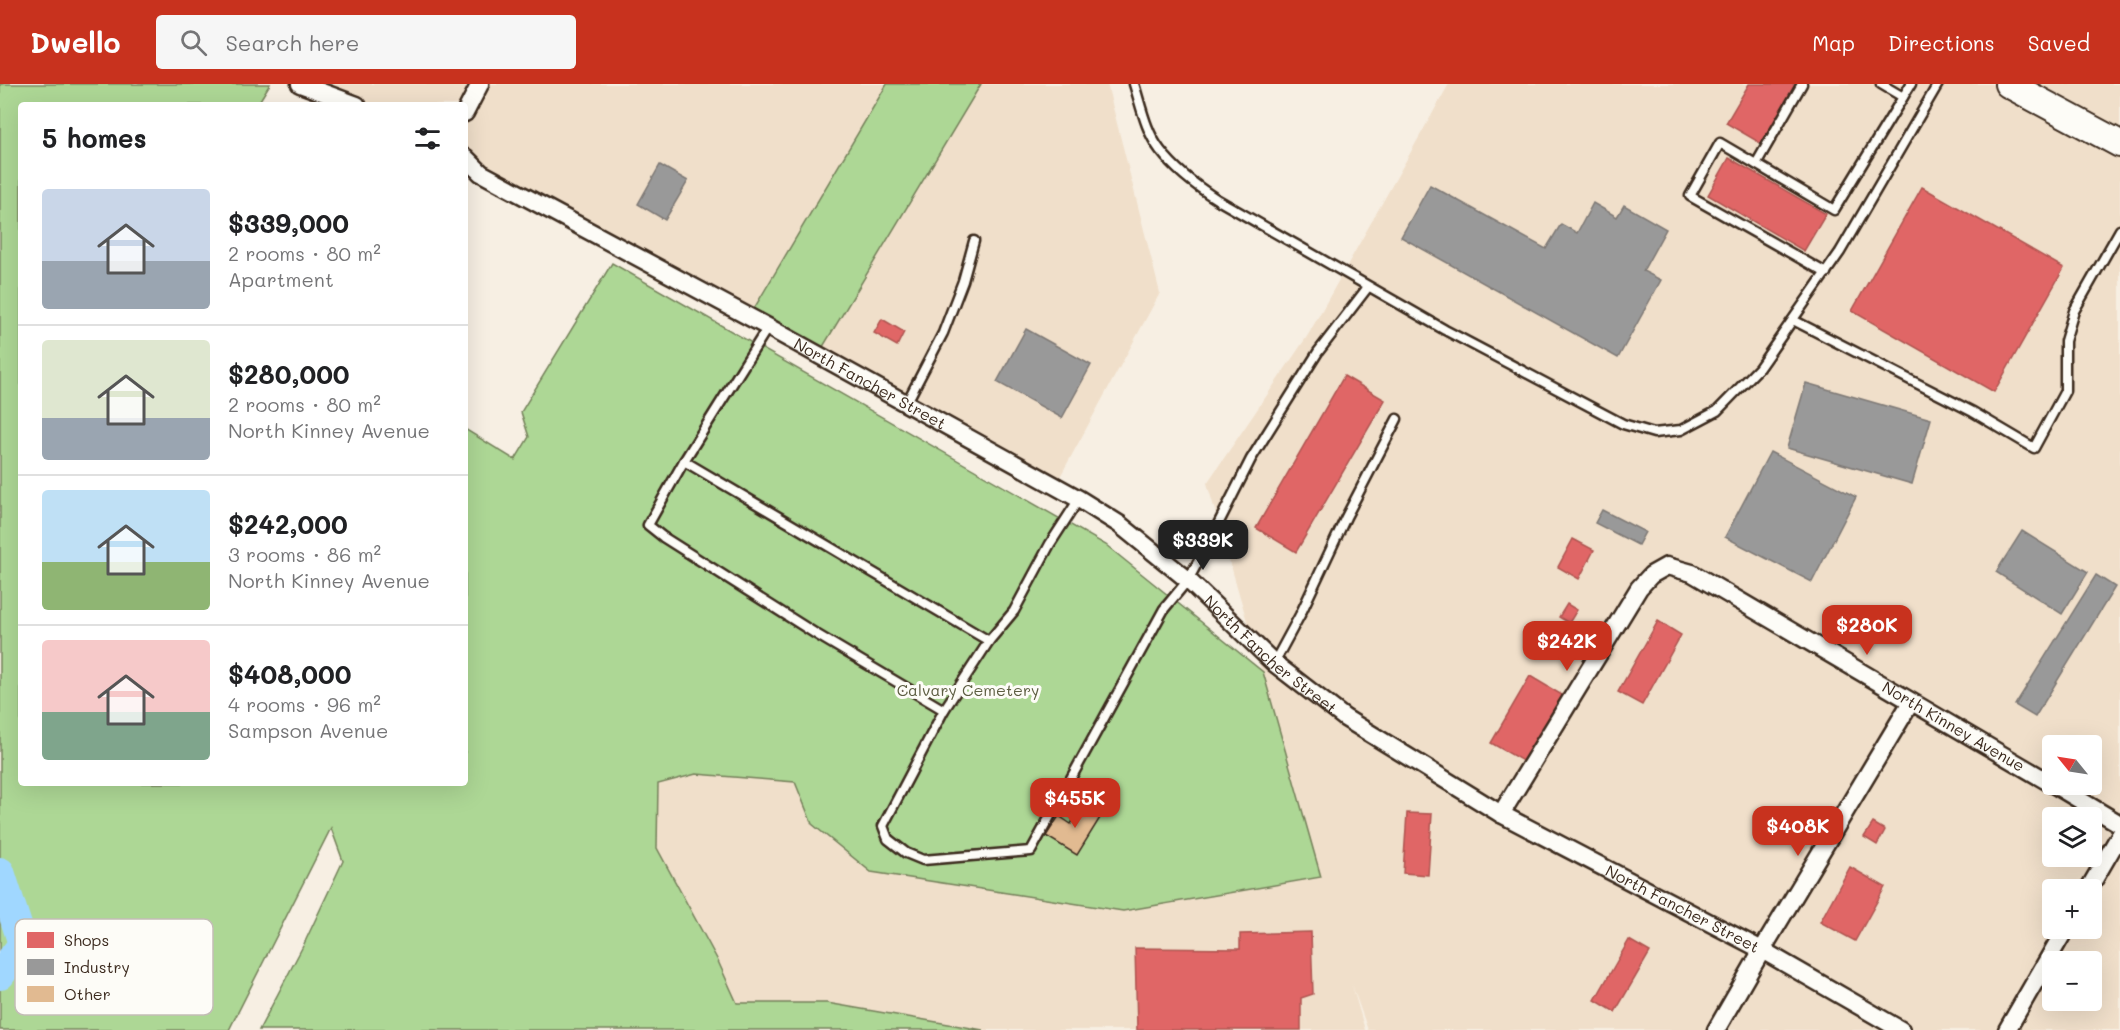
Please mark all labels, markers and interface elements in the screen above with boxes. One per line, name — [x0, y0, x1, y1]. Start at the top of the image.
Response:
search box — [156, 15, 576, 69]
text: Dwello — [30, 24, 120, 60]
icon: search — [177, 26, 210, 59]
text: Search here — [225, 28, 359, 57]
text: Map — [1812, 29, 1855, 56]
text: Directions — [1888, 29, 1995, 56]
text: Saved — [2028, 29, 2090, 56]
text: 5 homes — [42, 121, 147, 155]
icon: filters — [411, 122, 444, 155]
text: $339,000 — [228, 206, 349, 240]
icon: home — [90, 213, 162, 285]
text: 2 rooms · 80 m² — [228, 240, 381, 266]
text: Apartment — [228, 266, 334, 292]
street label: North Fancher Street — [790, 332, 950, 434]
text: $280,000 — [228, 357, 350, 391]
icon: home — [90, 364, 162, 436]
text: 2 rooms · 80 m² — [228, 391, 381, 417]
text: North Kinney Avenue — [228, 417, 430, 443]
text: $242,000 — [228, 507, 348, 541]
icon: home — [90, 514, 162, 586]
pin: $339K — [1161, 520, 1245, 571]
text: $339K — [1172, 526, 1234, 552]
text: 3 rooms · 86 m² — [228, 541, 381, 567]
text: North Kinney Avenue — [228, 567, 430, 593]
street label: North Fancher Street — [1200, 590, 1342, 718]
pin: $280K — [1825, 605, 1909, 656]
text: $280K — [1836, 611, 1898, 637]
pin: $242K — [1525, 621, 1609, 672]
text: $242K — [1537, 627, 1597, 653]
text: $408,000 — [228, 657, 352, 691]
icon: home — [90, 664, 162, 736]
street label: North Kinney Avenue — [1879, 676, 2029, 776]
park label: Calvary Cemetery — [897, 679, 1039, 700]
text: 4 rooms · 96 m² — [228, 691, 381, 717]
text: Sampson Avenue — [228, 717, 388, 743]
north arrow — [2042, 735, 2102, 795]
map controls — [2042, 735, 2102, 1011]
pin: $455K — [1033, 778, 1117, 829]
text: $455K — [1044, 784, 1106, 810]
pin: $408K — [1756, 806, 1840, 857]
button: layers — [2042, 807, 2102, 867]
text: $408K — [1766, 812, 1830, 838]
street label: North Fancher Street — [1602, 859, 1763, 957]
button: + — [2042, 879, 2102, 939]
legend — [15, 919, 213, 1015]
text: Shops — [64, 929, 109, 950]
button: − — [2042, 951, 2102, 1011]
text: Industry — [64, 956, 130, 977]
text: Other — [64, 983, 111, 1004]

